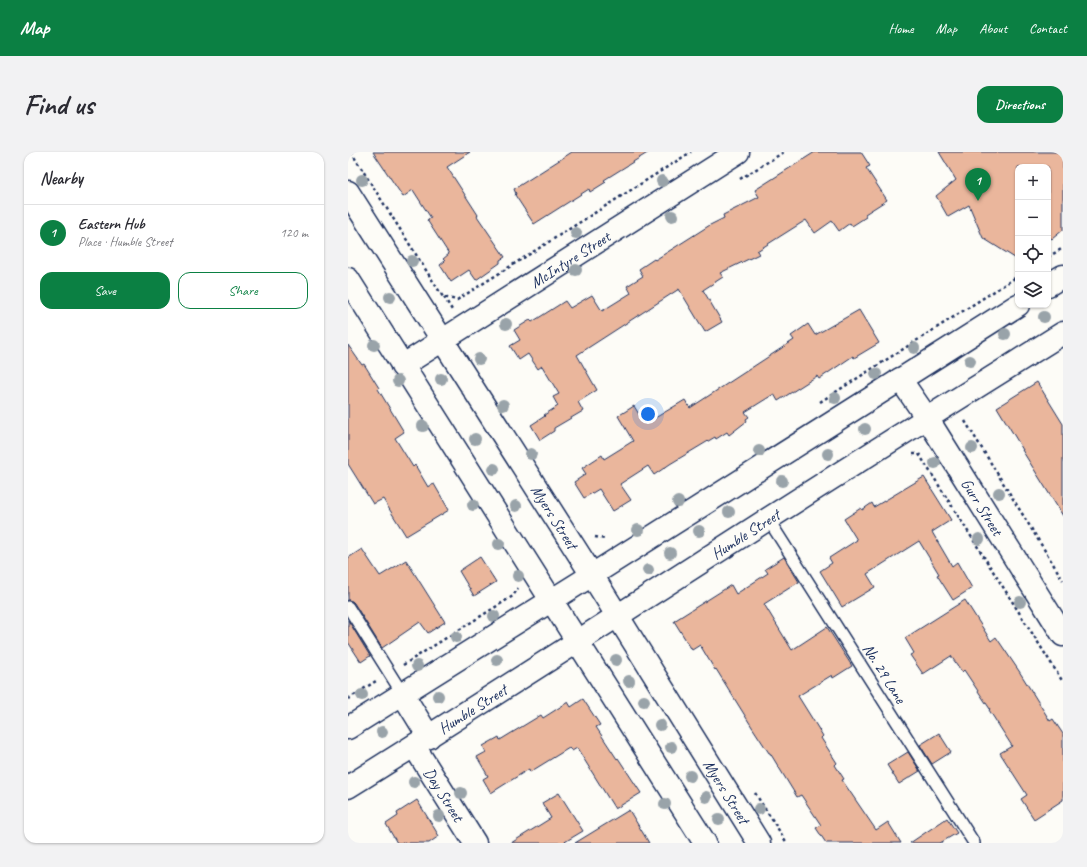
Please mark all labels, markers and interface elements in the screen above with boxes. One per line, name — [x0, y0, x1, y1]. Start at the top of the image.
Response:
text: Map — [20, 16, 50, 40]
text: Home — [888, 20, 914, 37]
text: Map — [936, 20, 957, 37]
text: About — [979, 20, 1007, 37]
text: Contact — [1029, 20, 1067, 37]
button: Directions — [977, 86, 1063, 123]
text: Find us — [24, 87, 94, 122]
map controls — [1015, 164, 1051, 308]
button: + — [1015, 164, 1051, 200]
text: Nearby — [40, 168, 83, 189]
pin: 1 — [965, 168, 991, 201]
button: − — [1015, 200, 1051, 236]
text: Eastern Hub — [78, 215, 145, 234]
text: 1 — [50, 225, 56, 241]
text: 120 m — [280, 225, 308, 241]
street label: McIntyre Street — [527, 226, 616, 293]
text: Place · Humble Street — [78, 234, 173, 250]
button: locate — [1015, 236, 1051, 272]
button: Save — [40, 272, 170, 309]
button: Share — [178, 272, 308, 309]
button: layers — [1015, 272, 1051, 308]
your location — [638, 404, 658, 424]
street label: Gurr Street — [956, 475, 1008, 541]
street label: Myers Street — [526, 482, 583, 555]
street label: Humble Street — [708, 504, 786, 564]
street label: No. 29 Lane — [858, 640, 911, 709]
street label: Humble Street — [435, 679, 513, 739]
street label: Myers Street — [698, 756, 755, 830]
street label: Day Street — [419, 764, 469, 827]

